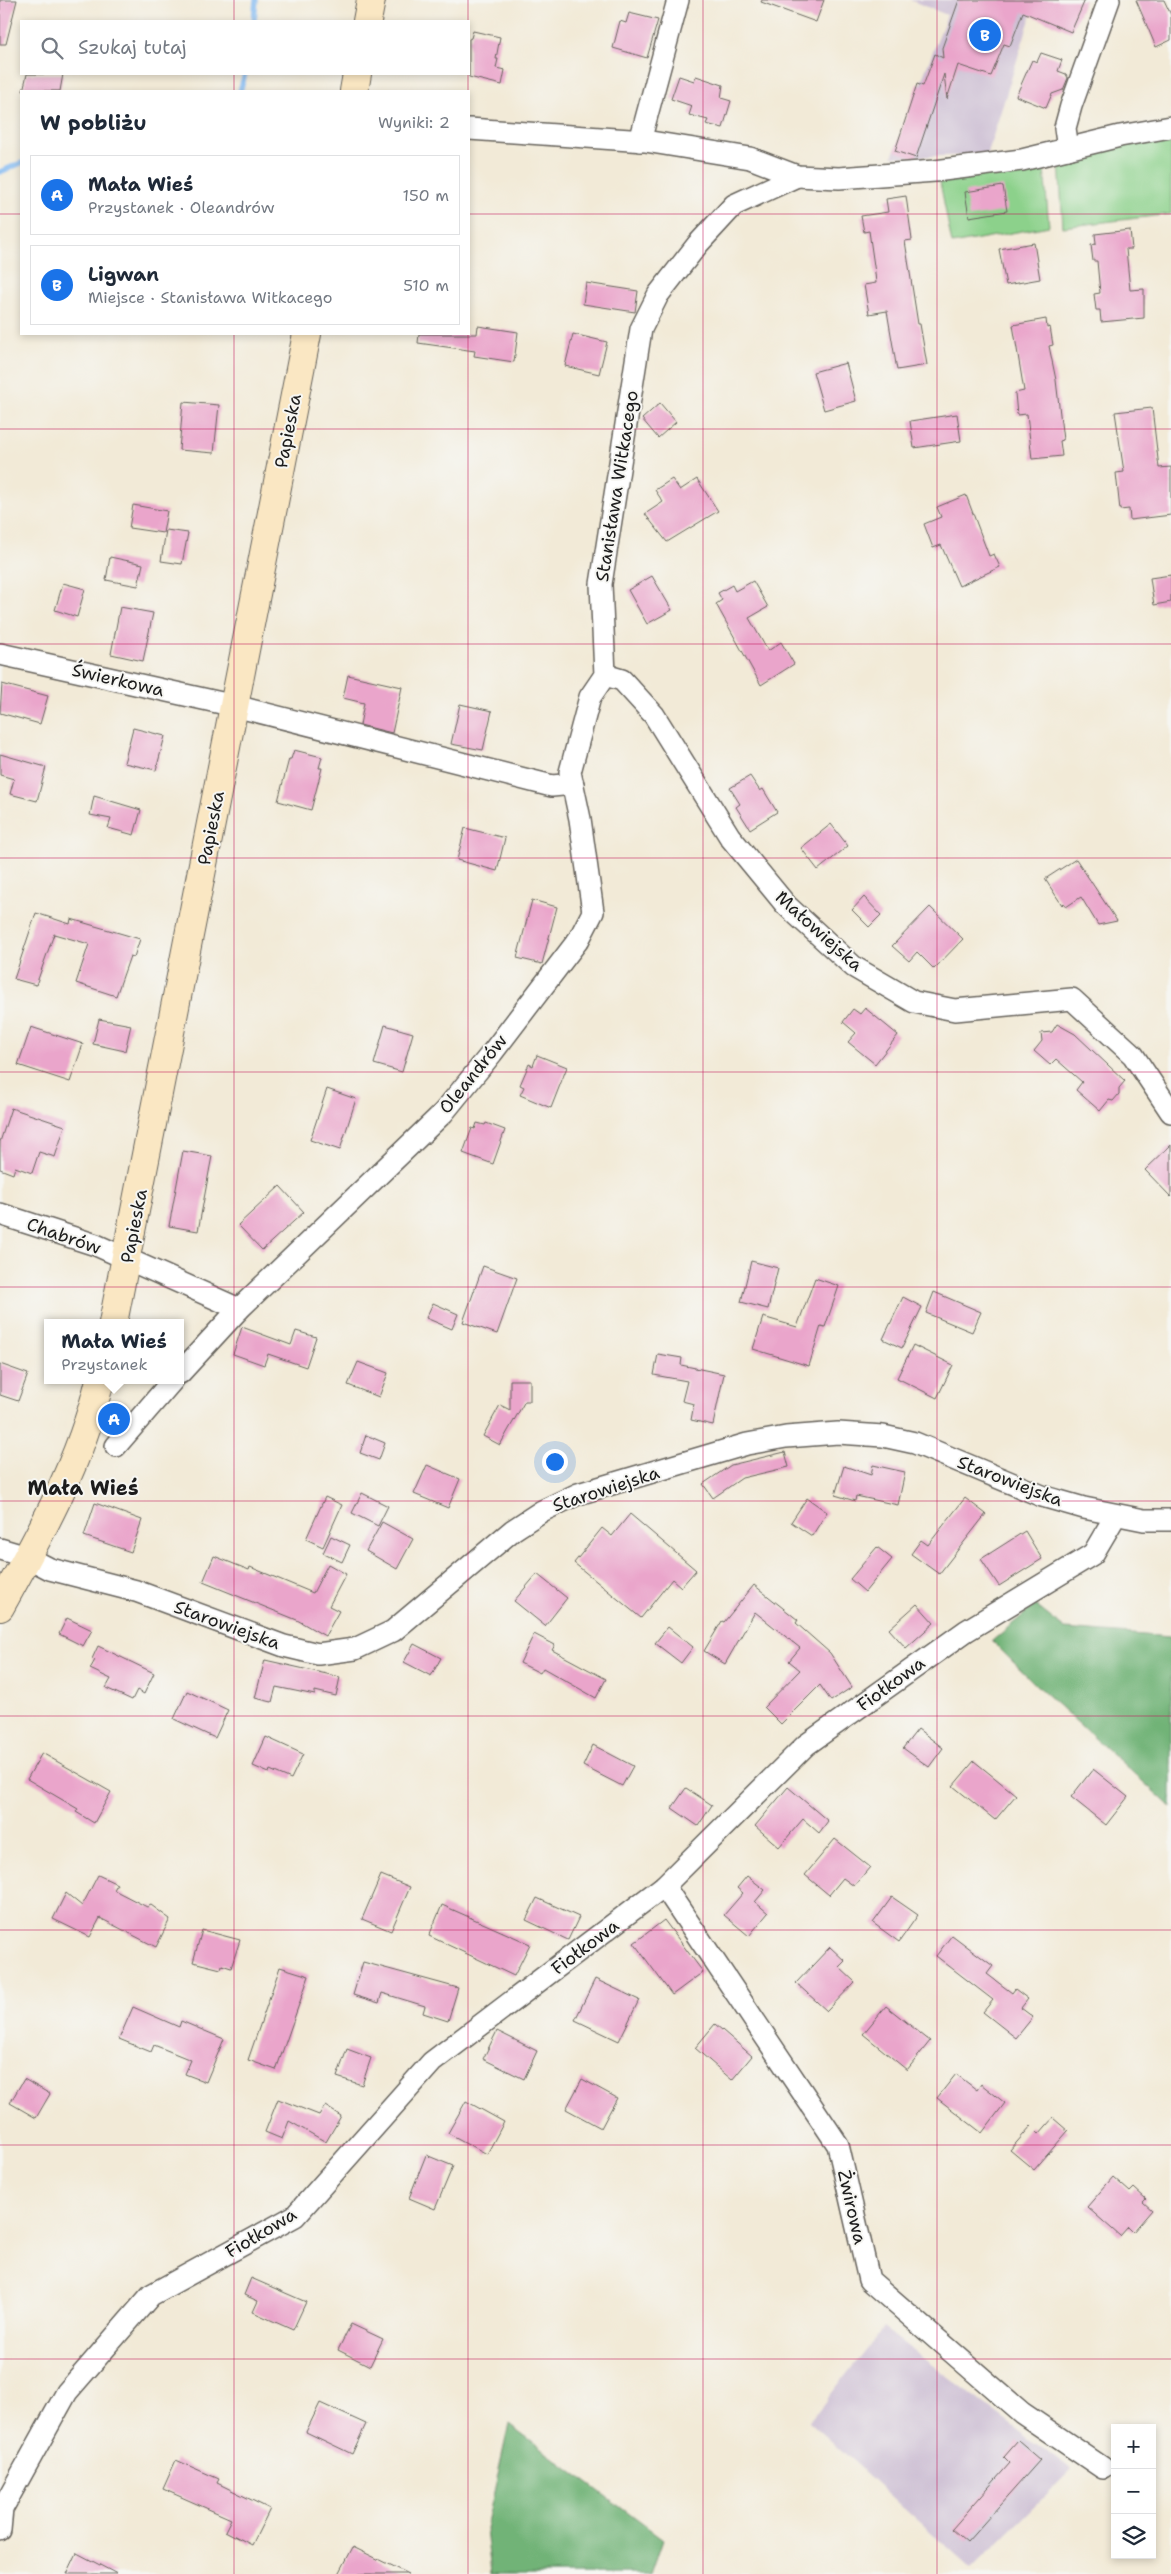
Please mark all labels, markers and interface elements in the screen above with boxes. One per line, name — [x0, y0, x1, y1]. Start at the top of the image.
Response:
pin: B — [969, 16, 1001, 54]
search box — [20, 20, 470, 75]
icon: search — [38, 34, 66, 62]
text: Szukaj tutaj — [78, 35, 187, 60]
text: W pobliżu — [40, 109, 147, 137]
text: Wyniki: 2 — [378, 112, 450, 133]
text: Mała Wieś — [88, 172, 193, 197]
text: A — [51, 185, 63, 206]
text: 150 m — [402, 185, 449, 206]
text: Przystanek · Oleandrów — [88, 197, 275, 218]
text: Ligwan — [88, 262, 159, 287]
text: B — [52, 275, 62, 296]
text: 510 m — [403, 275, 449, 296]
text: Miejsce · Stanisława Witkacego — [88, 287, 332, 308]
street label: Stanisława Witkacego — [590, 389, 644, 583]
street label: Papieska — [269, 392, 307, 470]
street label: Świerkowa — [70, 658, 166, 702]
street label: Papieska — [192, 789, 230, 867]
street label: Małowiejska — [770, 885, 868, 977]
street label: Oleandrów — [434, 1029, 513, 1119]
street label: Papieska — [115, 1187, 153, 1265]
street label: Chabrów — [24, 1212, 105, 1260]
popup — [44, 1319, 184, 1384]
text: Mała Wieś — [61, 1329, 167, 1354]
text: Przystanek — [61, 1354, 148, 1375]
pin: A — [98, 1400, 130, 1438]
your location — [542, 1449, 568, 1475]
street label: Starowiejska — [954, 1450, 1066, 1512]
street label: Starowiejska — [549, 1460, 663, 1518]
district label: Mała Wieś — [28, 1475, 138, 1501]
street label: Starowiejska — [171, 1595, 283, 1655]
street label: Fiołkowa — [852, 1651, 930, 1717]
street label: Fiołkowa — [546, 1914, 624, 1980]
street label: Żwirowa — [832, 2167, 872, 2247]
street label: Fiołkowa — [221, 2202, 301, 2264]
map controls — [1111, 2424, 1156, 2559]
button: + — [1111, 2424, 1156, 2469]
button: − — [1111, 2469, 1156, 2514]
button: layers — [1111, 2514, 1156, 2559]

